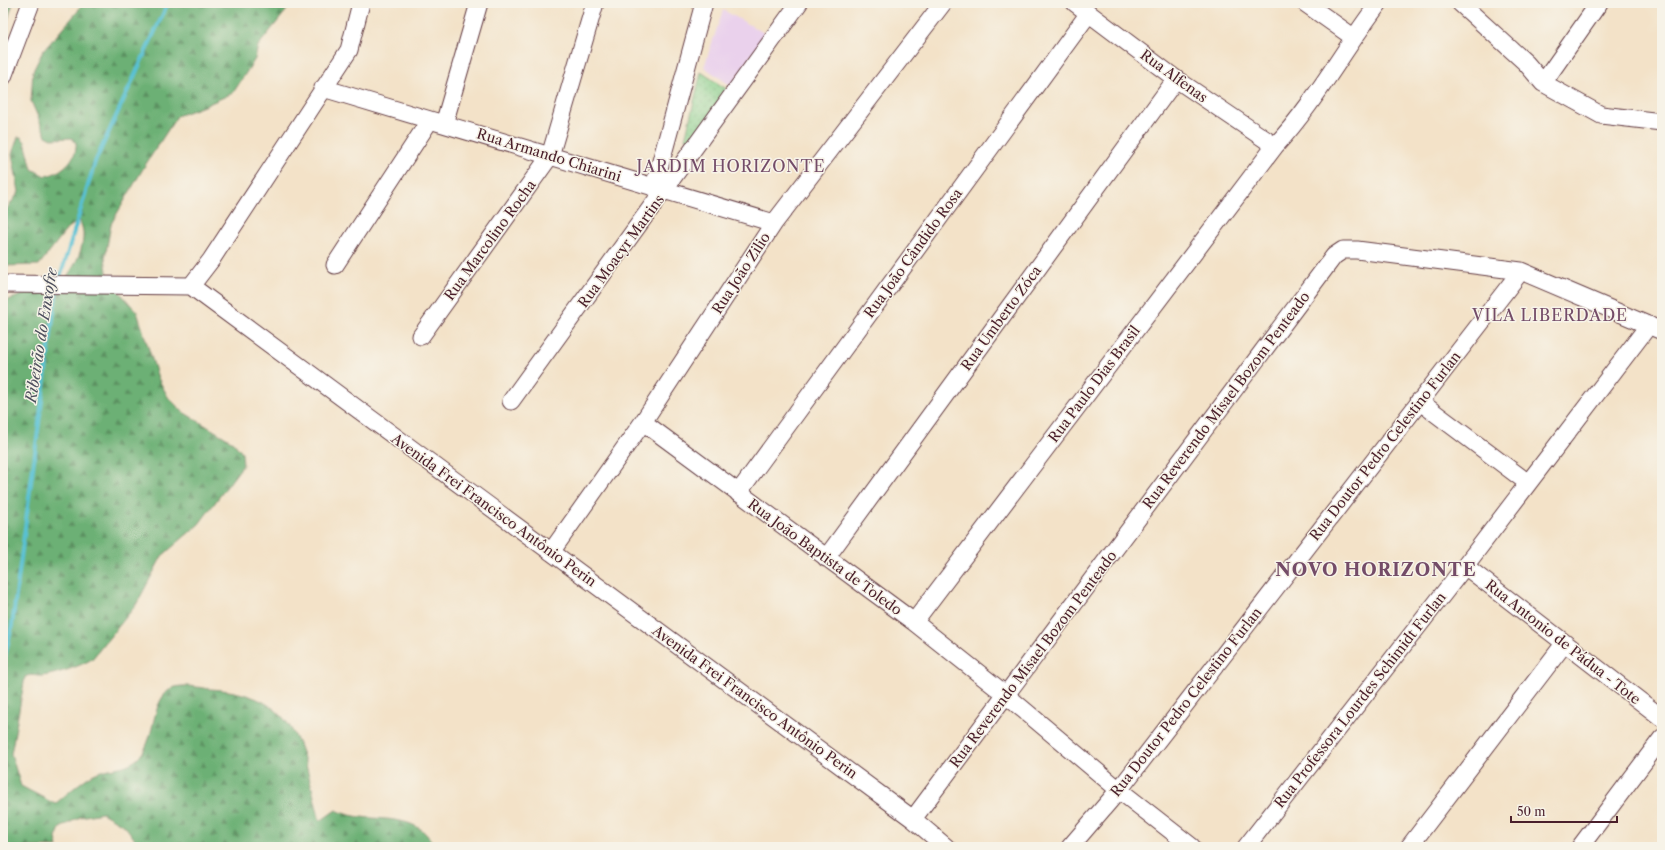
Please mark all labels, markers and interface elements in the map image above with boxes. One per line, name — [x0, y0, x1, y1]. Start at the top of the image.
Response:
street label: Rua Alfenas — [1137, 46, 1211, 106]
street label: Rua Armando Chiarini — [475, 124, 623, 186]
district label: JARDIM HORIZONTE — [633, 156, 826, 176]
street label: Rua Marcolino Rocha — [440, 176, 540, 304]
street label: Rua João Cândido Rosa — [860, 184, 966, 321]
street label: Rua Moacyr Martins — [574, 191, 668, 311]
street label: Rua João Zilio — [708, 229, 774, 317]
street label: Rua Umberto Zóca — [957, 261, 1046, 374]
water label: Ribeirão do Enxofre — [21, 265, 61, 405]
street label: Rua Reverendo Misael Bozom Penteado — [1138, 288, 1314, 512]
district label: VILA LIBERDADE — [1471, 305, 1628, 325]
street label: Rua Paulo Dias Brasil — [1044, 322, 1144, 446]
street label: Rua Doutor Pedro Celestino Furlan — [1305, 348, 1465, 544]
street label: Avenida Frei Francisco Antônio Perin — [387, 429, 600, 591]
street label: Rua João Baptista de Toledo — [744, 495, 906, 619]
street label: Rua Reverendo Misael Bozom Penteado — [945, 547, 1121, 771]
district label: NOVO HORIZONTE — [1275, 559, 1477, 581]
street label: Rua Antonio de Pádua - Tote — [1482, 576, 1644, 708]
street label: Rua Professora Lourdes Schimidt Furlan — [1270, 588, 1450, 812]
street label: Rua Doutor Pedro Celestino Furlan — [1106, 604, 1266, 800]
street label: Avenida Frei Francisco Antônio Perin — [648, 621, 861, 783]
scale bar — [1511, 798, 1617, 824]
text: 50 m — [1517, 804, 1546, 819]

